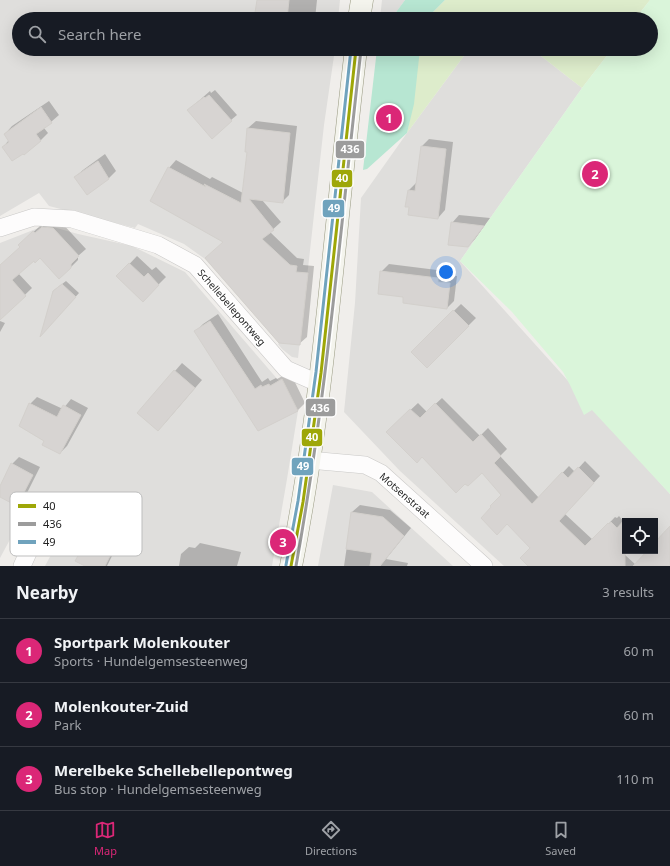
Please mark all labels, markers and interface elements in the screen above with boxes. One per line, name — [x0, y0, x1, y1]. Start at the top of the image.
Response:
search box — [12, 12, 658, 56]
icon: search — [26, 23, 48, 45]
text: Search here — [58, 24, 141, 44]
pin: 1 — [376, 103, 402, 133]
line badge: 436 — [335, 140, 365, 159]
text: 436 — [341, 141, 359, 156]
pin: 2 — [582, 159, 608, 189]
line badge: 40 — [331, 169, 353, 188]
text: 40 — [336, 170, 348, 185]
line badge: 49 — [322, 199, 345, 218]
text: 49 — [328, 200, 340, 215]
your location — [436, 262, 456, 282]
street label: Schellebellepontweg — [195, 266, 269, 348]
line badge: 436 — [305, 398, 336, 417]
text: 436 — [311, 400, 329, 415]
line badge: 40 — [301, 428, 323, 447]
text: 40 — [306, 429, 318, 444]
line badge: 49 — [291, 457, 314, 476]
text: 49 — [297, 458, 309, 473]
street label: Motsenstraat — [377, 469, 433, 521]
legend — [10, 492, 142, 556]
text: 40 — [43, 498, 56, 513]
text: 436 — [43, 516, 62, 531]
map controls — [622, 518, 658, 554]
button: locate — [622, 518, 658, 554]
pin: 3 — [270, 527, 296, 557]
text: 49 — [43, 534, 56, 549]
text: Nearby — [16, 581, 78, 604]
text: 3 results — [602, 583, 654, 601]
text: Sportpark Molenkouter — [54, 632, 230, 652]
text: 1 — [25, 642, 33, 660]
text: 60 m — [624, 642, 654, 660]
text: Sports · Hundelgemsesteenweg — [54, 652, 248, 670]
text: Molenkouter-Zuid — [54, 696, 189, 716]
text: 2 — [25, 706, 33, 724]
text: 60 m — [624, 706, 654, 724]
text: Park — [54, 716, 81, 734]
text: Merelbeke Schellebellepontweg — [54, 760, 293, 780]
text: 3 — [25, 770, 33, 788]
text: 110 m — [616, 770, 654, 788]
text: Bus stop · Hundelgemsesteenweg — [54, 780, 262, 798]
tab: Map — [94, 819, 117, 858]
tab: Directions — [305, 819, 357, 858]
tab: Saved — [545, 819, 576, 858]

